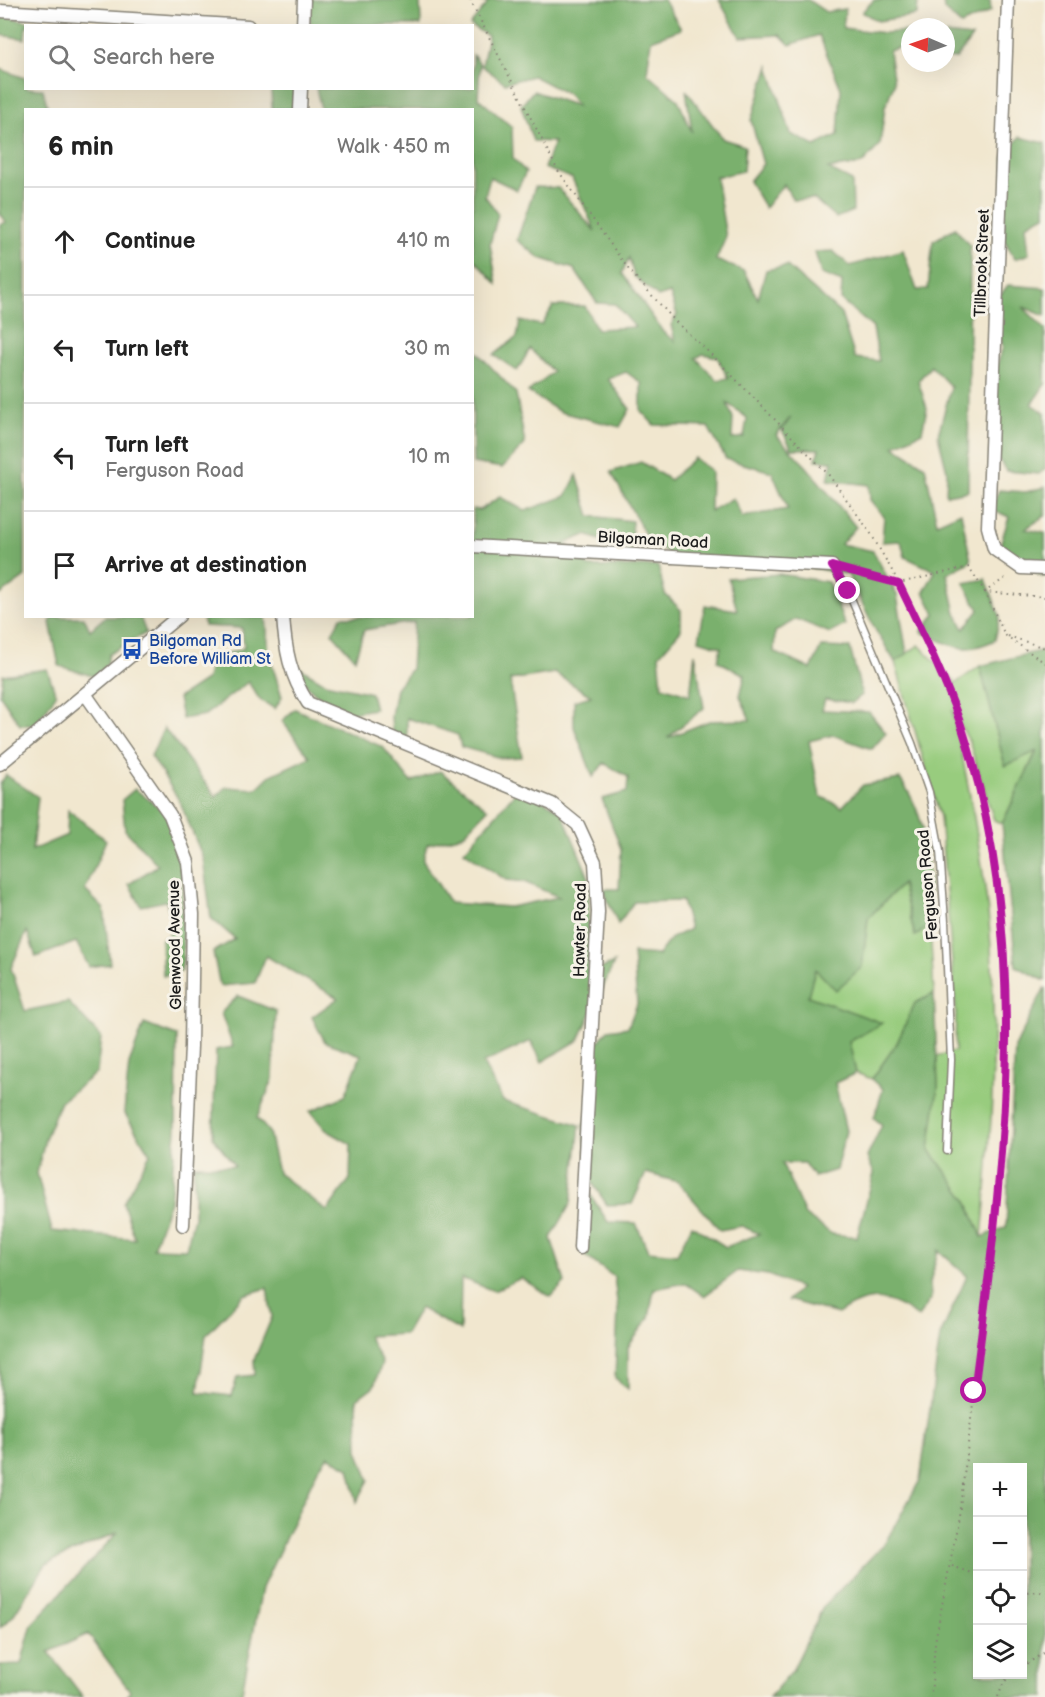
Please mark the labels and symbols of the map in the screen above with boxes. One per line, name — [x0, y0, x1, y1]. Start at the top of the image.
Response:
north arrow — [901, 18, 955, 72]
street label: Tillbrook Street — [971, 209, 994, 317]
street label: Bilgoman Road — [597, 528, 709, 553]
route end — [834, 577, 860, 603]
place label: Bilgoman Rd Before William St — [149, 632, 271, 669]
bus stop icon: Bilgoman Rd Before William St — [120, 637, 144, 661]
street label: Ferguson Road — [914, 829, 943, 941]
street label: Glenwood Avenue — [165, 879, 186, 1010]
street label: Hawter Road — [570, 883, 591, 977]
route start — [960, 1377, 986, 1403]

